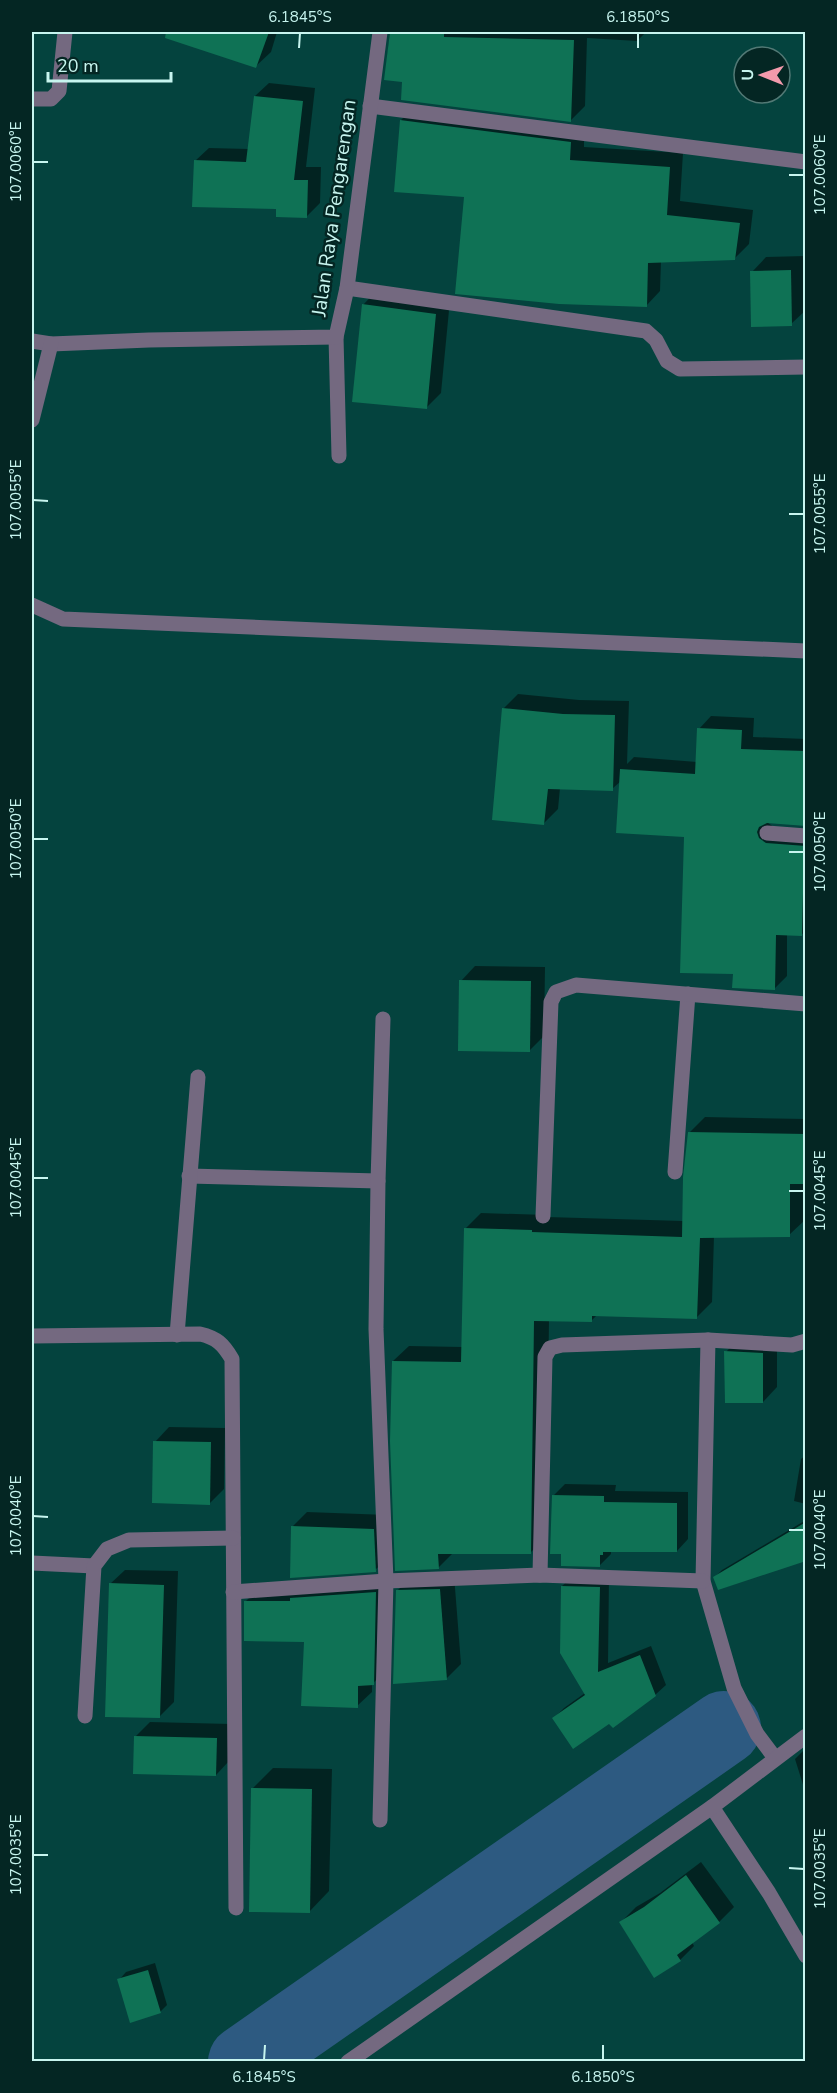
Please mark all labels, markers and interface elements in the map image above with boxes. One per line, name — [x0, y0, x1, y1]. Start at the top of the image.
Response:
text: 6.1845°S — [268, 7, 332, 27]
text: 6.1850°S — [606, 7, 670, 27]
scale bar — [48, 45, 171, 83]
north arrow — [732, 45, 792, 105]
text: 20 m — [57, 54, 99, 78]
text: U — [737, 69, 759, 81]
street label: Jalan Raya Pengarengan — [305, 98, 363, 319]
text: 107.0060°E — [6, 122, 26, 202]
text: 107.0060°E — [810, 135, 830, 215]
text: 107.0055°E — [6, 460, 26, 540]
text: 107.0055°E — [810, 474, 830, 554]
text: 107.0050°E — [6, 799, 26, 879]
text: 107.0050°E — [810, 812, 830, 892]
text: 107.0045°E — [6, 1138, 26, 1218]
text: 107.0045°E — [810, 1151, 830, 1231]
text: 107.0040°E — [6, 1476, 26, 1556]
text: 107.0040°E — [810, 1490, 830, 1570]
text: 107.0035°E — [6, 1815, 26, 1895]
text: 107.0035°E — [810, 1829, 830, 1909]
text: 6.1845°S — [232, 2067, 296, 2087]
text: 6.1850°S — [571, 2067, 635, 2087]

